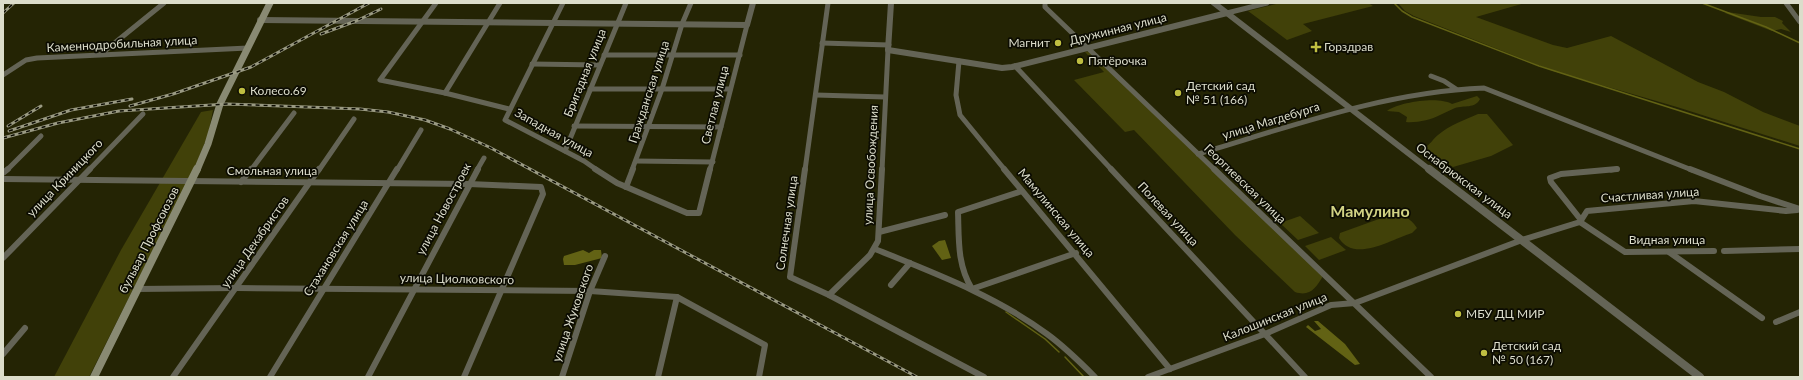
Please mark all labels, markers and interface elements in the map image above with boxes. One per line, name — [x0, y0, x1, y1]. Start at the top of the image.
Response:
street label: Дружинная улица — [1068, 9, 1168, 48]
street label: Бригадная улица — [560, 27, 609, 119]
street label: Каменнодробильная улица — [46, 32, 198, 55]
place label: Магнит — [1008, 35, 1050, 50]
marker: Магнит — [1053, 38, 1063, 48]
street label: Гражданская улица — [625, 39, 672, 145]
place label: Горздрав — [1324, 39, 1373, 54]
marker: Горздрав — [1311, 42, 1321, 52]
place label: Пятёрочка — [1088, 53, 1147, 68]
marker: Пятёрочка — [1075, 56, 1085, 66]
street label: Светлая улица — [698, 64, 732, 146]
place label: Детский сад № 51 (166) — [1186, 78, 1256, 107]
place label: Колесо.69 — [250, 83, 307, 98]
marker: Колесо.69 — [237, 86, 247, 96]
marker: Детский сад № 51 (166) — [1173, 88, 1183, 98]
street label: улица Магдебурга — [1220, 99, 1321, 142]
street label: Западная улица — [512, 105, 596, 160]
street label: улица Освобождения — [860, 105, 881, 225]
street label: улица Криницкого — [24, 135, 106, 220]
street label: Оснабрюкская улица — [1413, 139, 1515, 222]
street label: Георгиевская улица — [1201, 141, 1289, 227]
street label: улица Новостроек — [413, 159, 475, 257]
street label: Смольная улица — [227, 163, 317, 178]
street label: Мамулинская улица — [1015, 165, 1098, 260]
street label: Солнечная улица — [772, 175, 801, 271]
street label: Полевая улица — [1135, 178, 1202, 249]
street label: бульвар Профсоюзов — [115, 184, 182, 296]
street label: Счастливая улица — [1600, 184, 1700, 205]
street label: улица Декабристов — [217, 193, 292, 290]
street label: Стахановская улица — [300, 197, 371, 299]
district label: Мамулино — [1330, 201, 1410, 220]
street label: Видная улица — [1629, 232, 1705, 247]
street label: улица Жуковского — [549, 262, 596, 364]
street label: улица Циолковского — [400, 270, 515, 287]
street label: Калошинская улица — [1221, 289, 1329, 344]
place label: МБУ ДЦ МИР — [1466, 306, 1545, 321]
marker: МБУ ДЦ МИР — [1453, 309, 1463, 319]
place label: Детский сад № 50 (167) — [1492, 338, 1562, 367]
marker: Детский сад № 50 (167) — [1479, 348, 1489, 358]

